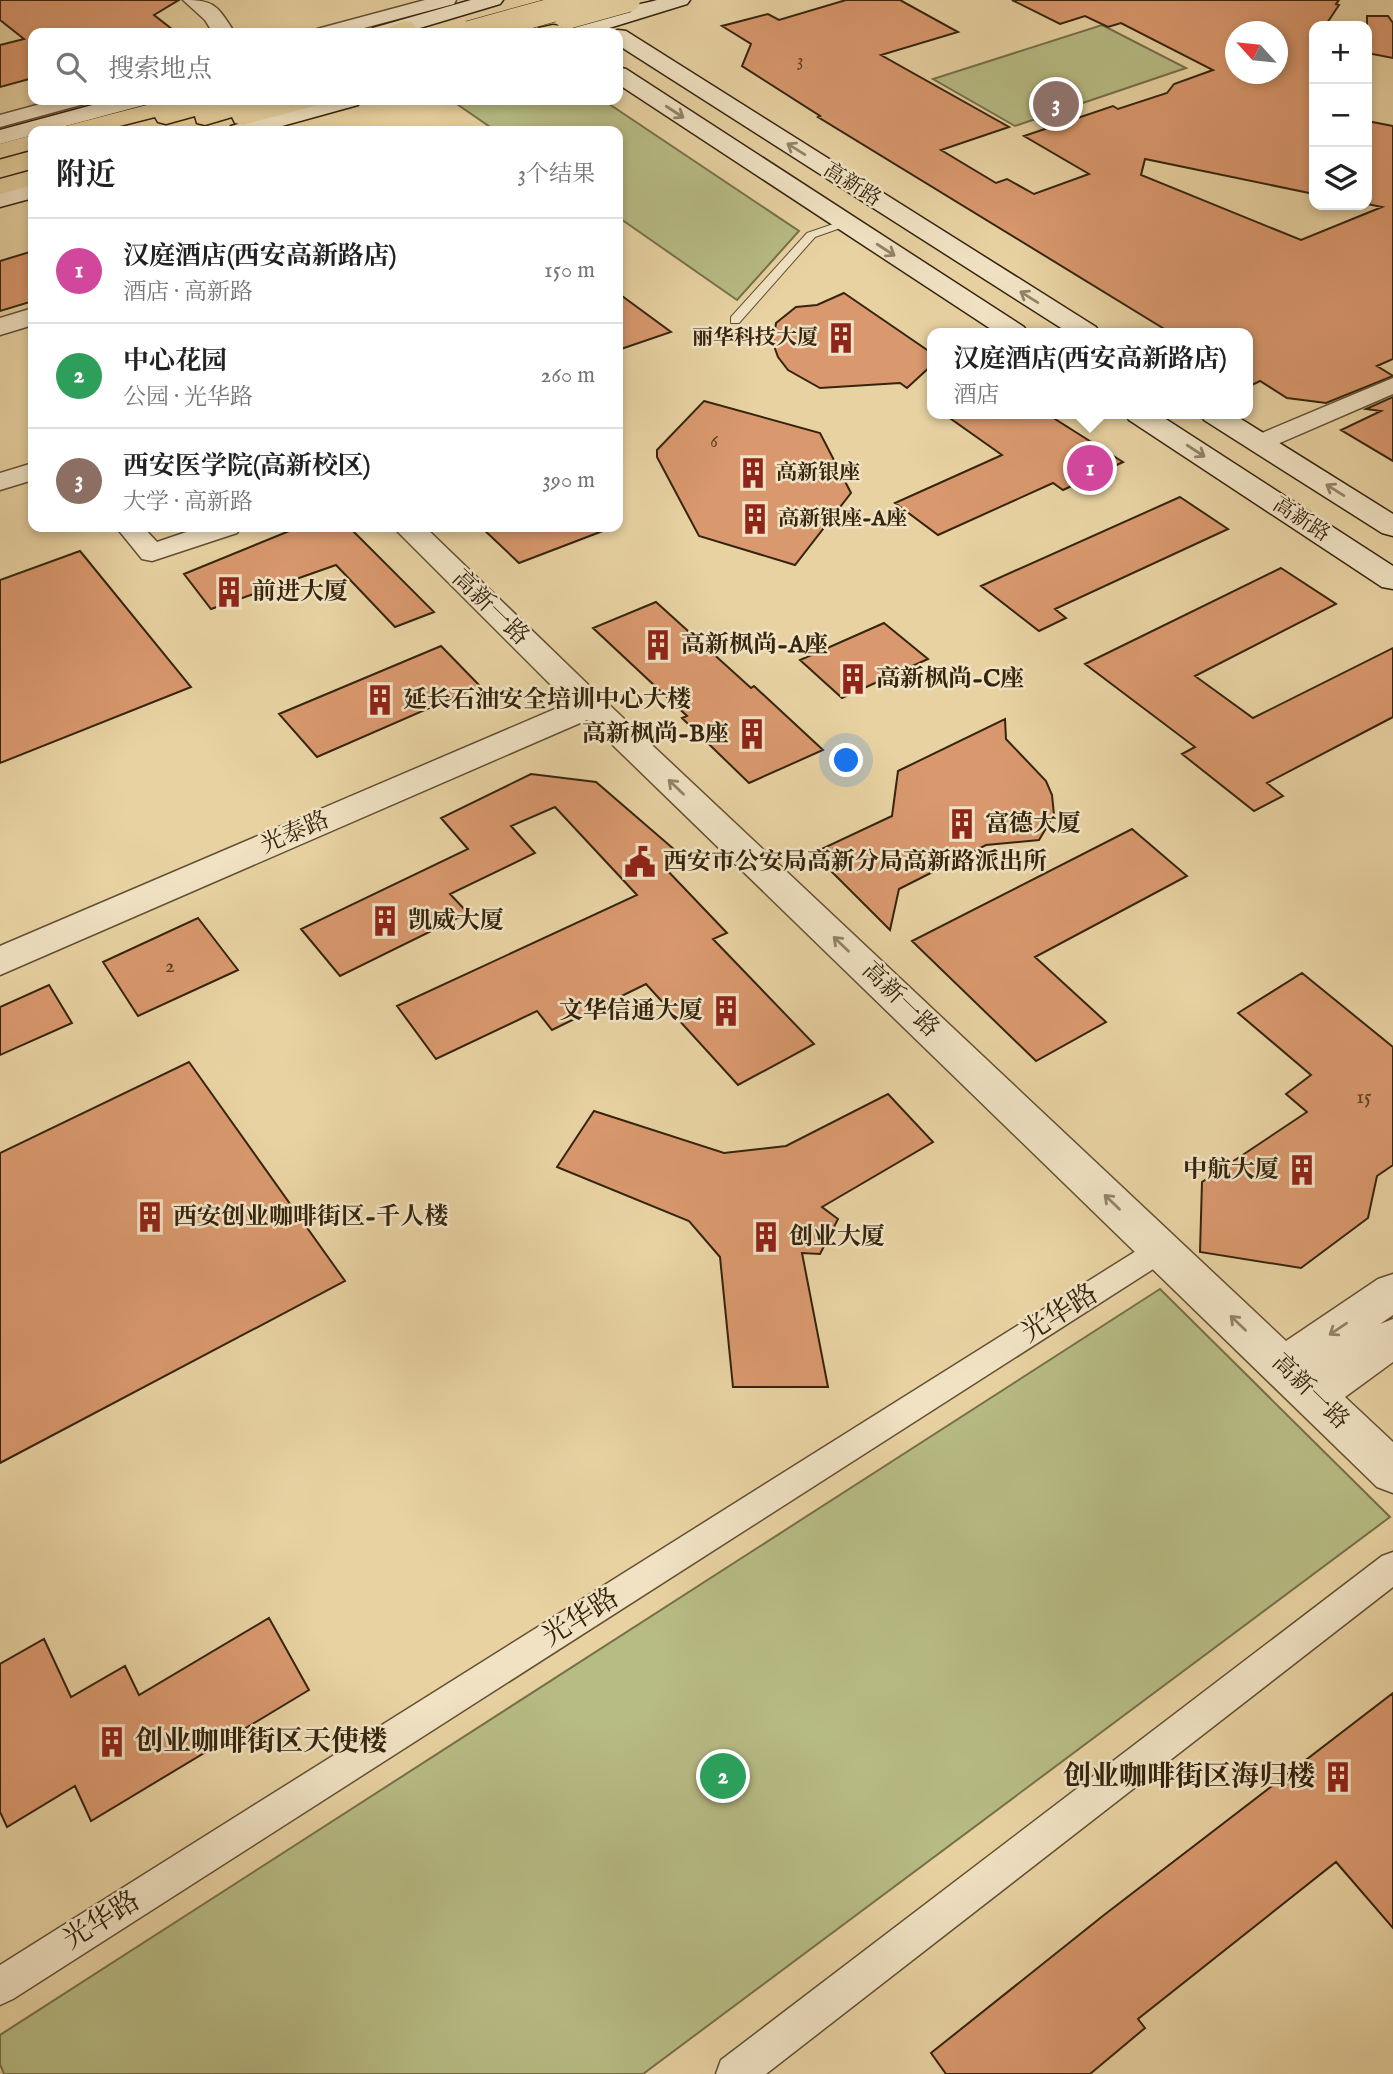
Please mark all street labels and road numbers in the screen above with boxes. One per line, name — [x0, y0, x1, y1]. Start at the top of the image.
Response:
street label: 高新路 — [818, 157, 886, 213]
street label: 高新路 — [1267, 492, 1335, 548]
street label: 高新一路 — [445, 564, 535, 652]
street label: 光泰路 — [256, 805, 334, 861]
street label: 高新一路 — [855, 956, 945, 1044]
street label: 光华路 — [1015, 1277, 1105, 1351]
street label: 高新一路 — [1265, 1348, 1355, 1436]
street label: 光华路 — [536, 1581, 626, 1655]
street label: 光华路 — [57, 1884, 147, 1958]

